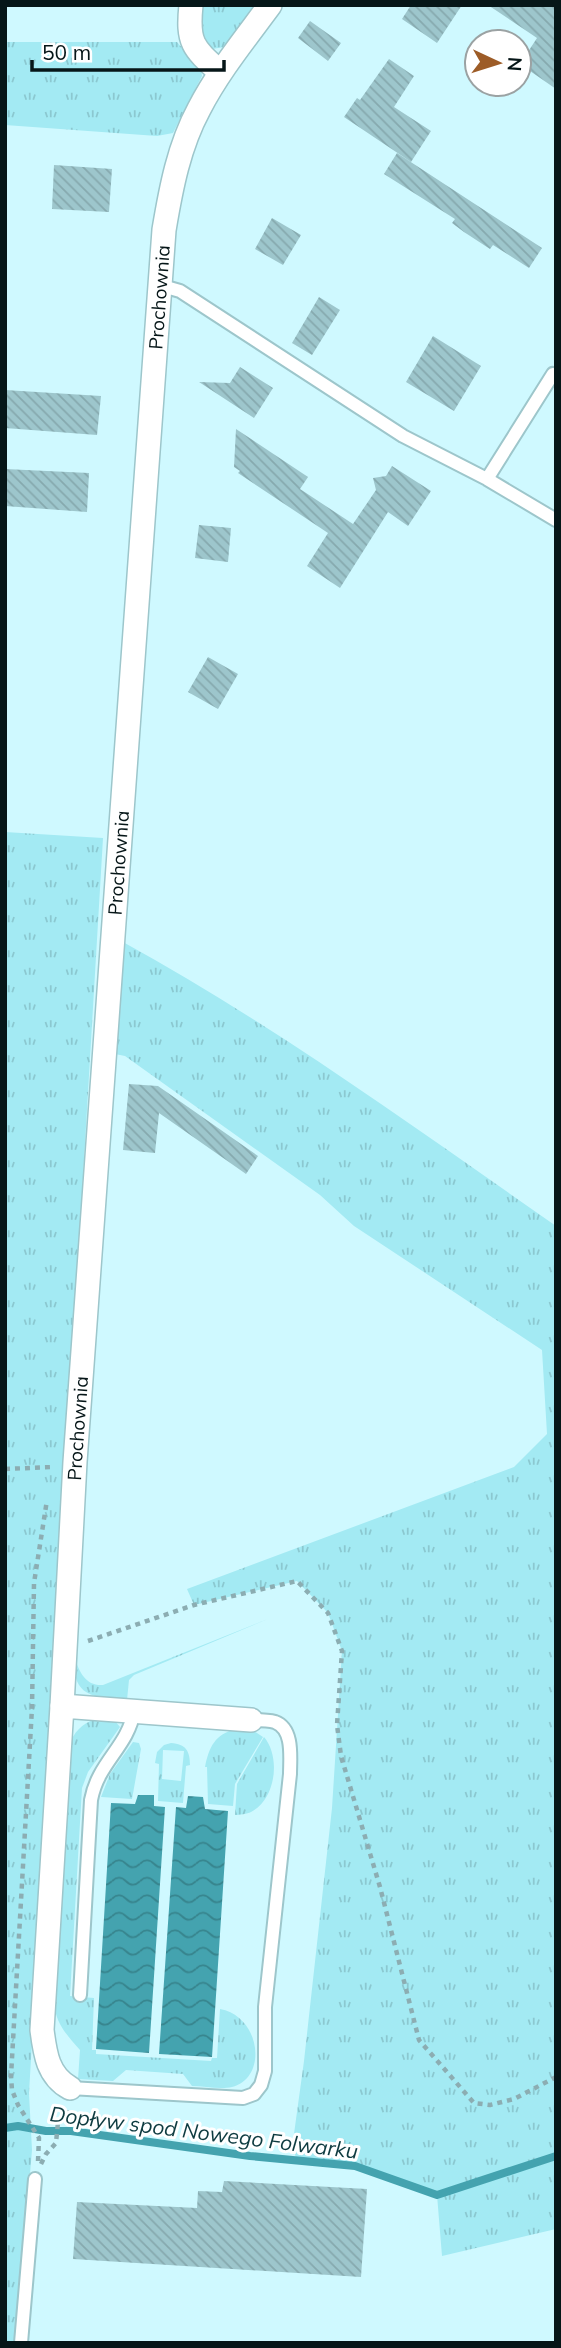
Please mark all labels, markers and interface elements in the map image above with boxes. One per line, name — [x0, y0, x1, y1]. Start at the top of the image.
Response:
scale bar — [32, 28, 224, 72]
north arrow — [463, 28, 533, 98]
text: 50 m — [42, 39, 91, 65]
text: N — [502, 56, 527, 72]
street label: Prochownia — [143, 244, 175, 350]
street label: Prochownia — [103, 810, 134, 916]
street label: Prochownia — [62, 1375, 93, 1481]
water label: Dopływ spod Nowego Folwarku — [48, 2100, 360, 2164]

